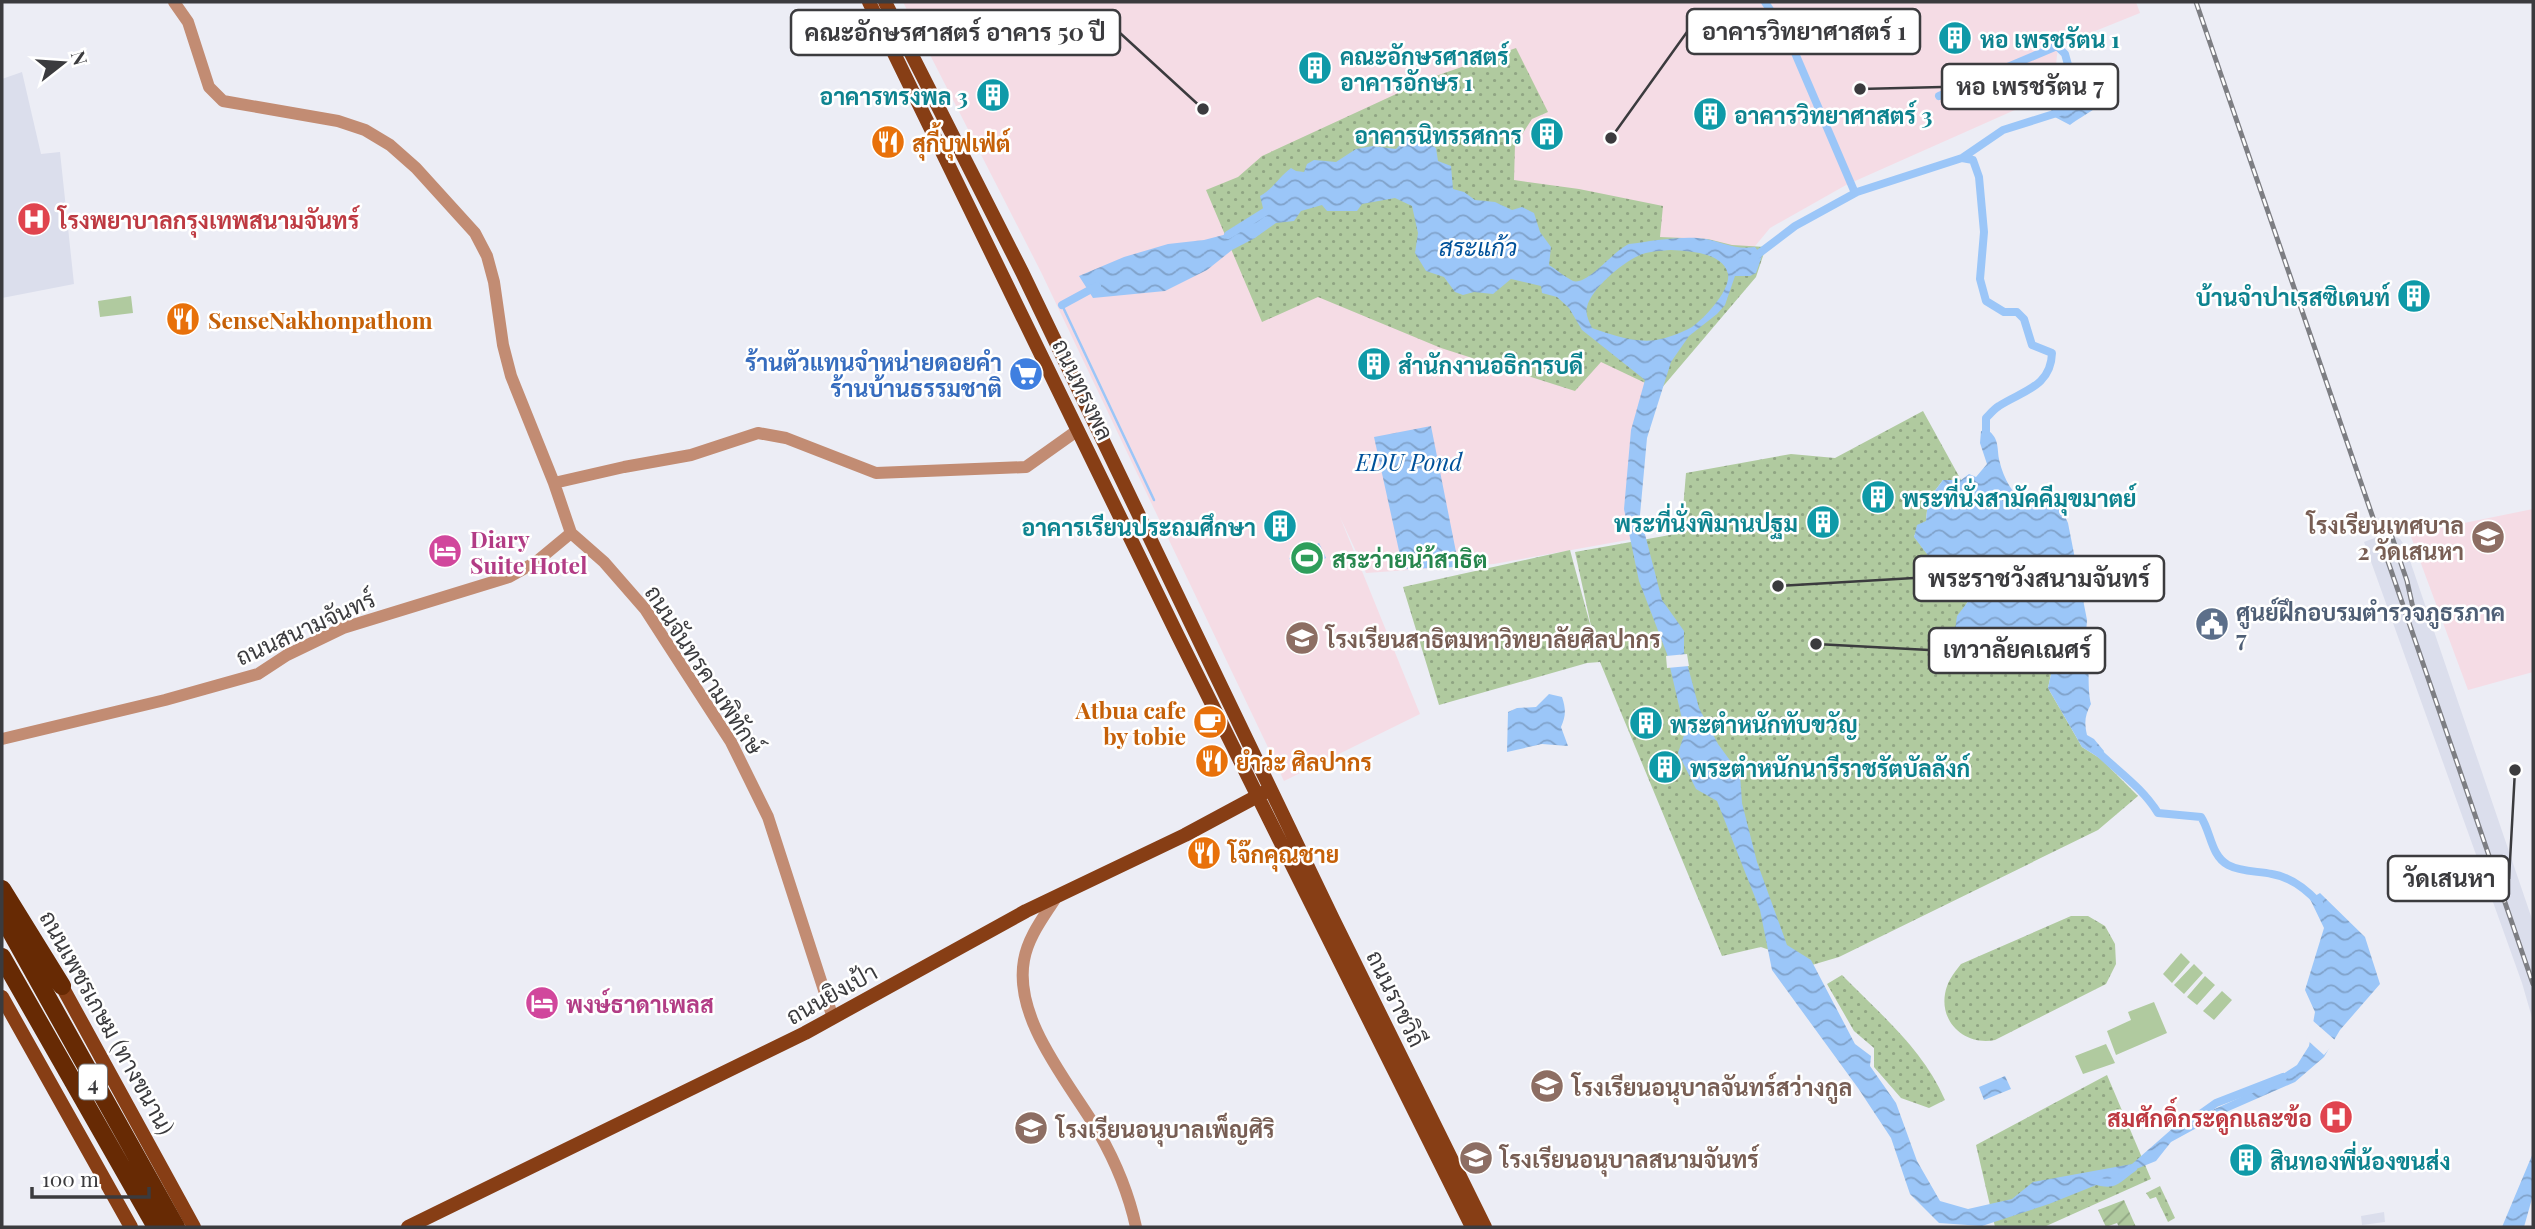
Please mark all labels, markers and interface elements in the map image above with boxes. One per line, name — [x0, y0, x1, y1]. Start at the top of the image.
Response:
callout: อาคารวิทยาศาสตร์ 1 — [1687, 9, 1920, 54]
callout: คณะอักษรศาสตร์ อาคาร 50 ปี — [791, 10, 1120, 55]
text: อาคารวิทยาศาสตร์ 1 — [1702, 14, 1906, 46]
text: คณะอักษรศาสตร์ อาคาร 50 ปี — [804, 15, 1106, 47]
building icon: หอ เพรชรัตน 1 — [1936, 19, 1974, 57]
place label: หอ เพรชรัตน 1 — [1980, 23, 2120, 54]
north arrow — [28, 28, 98, 98]
place label: คณะอักษรศาสตร์ อาคารอักษร 1 — [1340, 40, 1510, 97]
text: N — [66, 47, 95, 68]
building icon: คณะอักษรศาสตร์ อาคารอักษร 1 — [1296, 49, 1334, 87]
callout: หอ เพรชรัตน 7 — [1942, 64, 2118, 109]
text: หอ เพรชรัตน 7 — [1956, 69, 2104, 101]
building icon: อาคารทรงพล 3 — [974, 76, 1012, 114]
place label: อาคารทรงพล 3 — [820, 80, 968, 111]
building icon: อาคารวิทยาศาสตร์ 3 — [1691, 95, 1729, 133]
place label: อาคารวิทยาศาสตร์ 3 — [1734, 99, 1932, 130]
building icon: อาคารนิทรรศการ — [1528, 115, 1566, 153]
place label: อาคารนิทรรศการ — [1354, 119, 1522, 150]
place label: สุกี้บุฟเฟ่ต์ — [912, 122, 1011, 161]
restaurant icon: สุกี้บุฟเฟ่ต์ — [869, 123, 907, 161]
hospital icon: โรงพยาบาลกรุงเทพสนามจันทร์ — [15, 200, 53, 238]
place label: โรงพยาบาลกรุงเทพสนามจันทร์ — [56, 204, 361, 238]
water label: สระแก้ว — [1439, 230, 1517, 262]
building icon: บ้านจำปาเรสซิเดนท์ — [2395, 277, 2433, 315]
place label: บ้านจำปาเรสซิเดนท์ — [2196, 281, 2391, 312]
restaurant icon: SenseNakhonpathom — [164, 300, 202, 338]
place label: SenseNakhonpathom — [208, 304, 433, 335]
street label: ถนนทรงพล — [1046, 333, 1122, 445]
building icon: สำนักงานอธิการบดี — [1355, 345, 1393, 383]
place label: ร้านตัวแทนจำหน่ายดอยคำ ร้านบ้านธรรมชาติ — [745, 346, 1002, 403]
place label: สำนักงานอธิการบดี — [1398, 349, 1583, 380]
supermarket icon: ร้านตัวแทนจำหน่ายดอยคำ ร้านบ้านธรรมชาติ — [1007, 355, 1045, 393]
water label: EDU Pond — [1354, 445, 1463, 477]
building icon: พระที่นั่งสามัคคีมุขมาตย์ — [1859, 478, 1897, 516]
place label: พระที่นั่งสามัคคีมุขมาตย์ — [1902, 478, 2138, 516]
place label: พระที่นั่งพิมานปฐม — [1614, 503, 1798, 540]
building icon: พระที่นั่งพิมานปฐม — [1804, 503, 1842, 541]
building icon: อาคารเรียนประถมศึกษา — [1261, 507, 1299, 545]
place label: โรงเรียนเทศบาล 2 วัดเสนหา — [2305, 509, 2464, 566]
place label: อาคารเรียนประถมศึกษา — [1021, 511, 1256, 542]
school or university icon: โรงเรียนเทศบาล 2 วัดเสนหา — [2469, 518, 2507, 556]
place label: Diary Suite Hotel — [470, 523, 587, 580]
hotel icon: Diary Suite Hotel — [426, 532, 464, 570]
sports icon: สระว่ายนำ้สาธิต — [1288, 539, 1326, 577]
place label: สระว่ายนำ้สาธิต — [1332, 543, 1487, 574]
callout: พระราชวังสนามจันทร์ — [1914, 556, 2164, 601]
text: พระราชวังสนามจันทร์ — [1928, 561, 2151, 593]
street label: ถนนจันทรคามพิทักษ์ — [639, 578, 772, 760]
street label: ถนนสนามจันทร์ — [230, 582, 380, 672]
place label: ศูนย์ฝึกอบรมตำรวจภูธรภาค 7 — [2236, 596, 2505, 653]
public building icon: ศูนย์ฝึกอบรมตำรวจภูธรภาค 7 — [2193, 605, 2231, 643]
school or university icon: โรงเรียนสาธิตมหาวิทยาลัยศิลปากร — [1283, 619, 1321, 657]
place label: โรงเรียนสาธิตมหาวิทยาลัยศิลปากร — [1324, 623, 1661, 654]
callout: เทวาลัยคเณศร์ — [1929, 628, 2105, 673]
text: เทวาลัยคเณศร์ — [1943, 632, 2093, 664]
place label: Atbua cafe by tobie — [1074, 694, 1186, 751]
cafe icon: Atbua cafe by tobie — [1191, 703, 1229, 741]
building icon: พระตำหนักทับขวัญ — [1627, 704, 1665, 742]
place label: พระตำหนักทับขวัญ — [1670, 708, 1858, 740]
restaurant icon: ยำว่ะ ศิลปากร — [1193, 742, 1231, 780]
place label: ยำว่ะ ศิลปากร — [1236, 746, 1372, 777]
building icon: พระตำหนักนารีราชรัตบัลลังก์ — [1646, 748, 1684, 786]
place label: พระตำหนักนารีราชรัตบัลลังก์ — [1690, 752, 1971, 783]
restaurant icon: โจ๊กคุณชาย — [1185, 834, 1223, 872]
place label: โจ๊กคุณชาย — [1226, 838, 1339, 872]
callout: วัดเสนหา — [2388, 856, 2509, 901]
text: วัดเสนหา — [2402, 861, 2496, 893]
street label: ถนนเพชรเกษม (ทางขนาน) — [33, 904, 183, 1140]
street label: ถนนราชวิถี — [1360, 944, 1434, 1052]
street label: ถนนยิงเป้า — [780, 955, 882, 1031]
hotel icon: พงษ์ธาดาเพลส — [523, 984, 561, 1022]
place label: พงษ์ธาดาเพลส — [566, 988, 714, 1019]
road number: 4 — [79, 1064, 107, 1100]
school or university icon: โรงเรียนอนุบาลจันทร์สว่างกูล — [1528, 1067, 1566, 1105]
place label: โรงเรียนอนุบาลจันทร์สว่างกูล — [1570, 1071, 1852, 1105]
place label: สมศักดิ์กระดูกและข้อ — [2107, 1097, 2312, 1135]
hospital icon: สมศักดิ์กระดูกและข้อ — [2317, 1098, 2355, 1136]
school or university icon: โรงเรียนอนุบาลเพ็ญศิริ — [1012, 1109, 1050, 1147]
place label: โรงเรียนอนุบาลเพ็ญศิริ — [1054, 1112, 1274, 1147]
school or university icon: โรงเรียนอนุบาลสนามจันทร์ — [1457, 1139, 1495, 1177]
building icon: สินทองพี่น้องขนส่ง — [2227, 1141, 2265, 1179]
place label: สินทองพี่น้องขนส่ง — [2270, 1141, 2450, 1176]
place label: โรงเรียนอนุบาลสนามจันทร์ — [1498, 1143, 1760, 1177]
scale bar — [32, 1156, 149, 1200]
text: 100 m — [42, 1164, 99, 1192]

